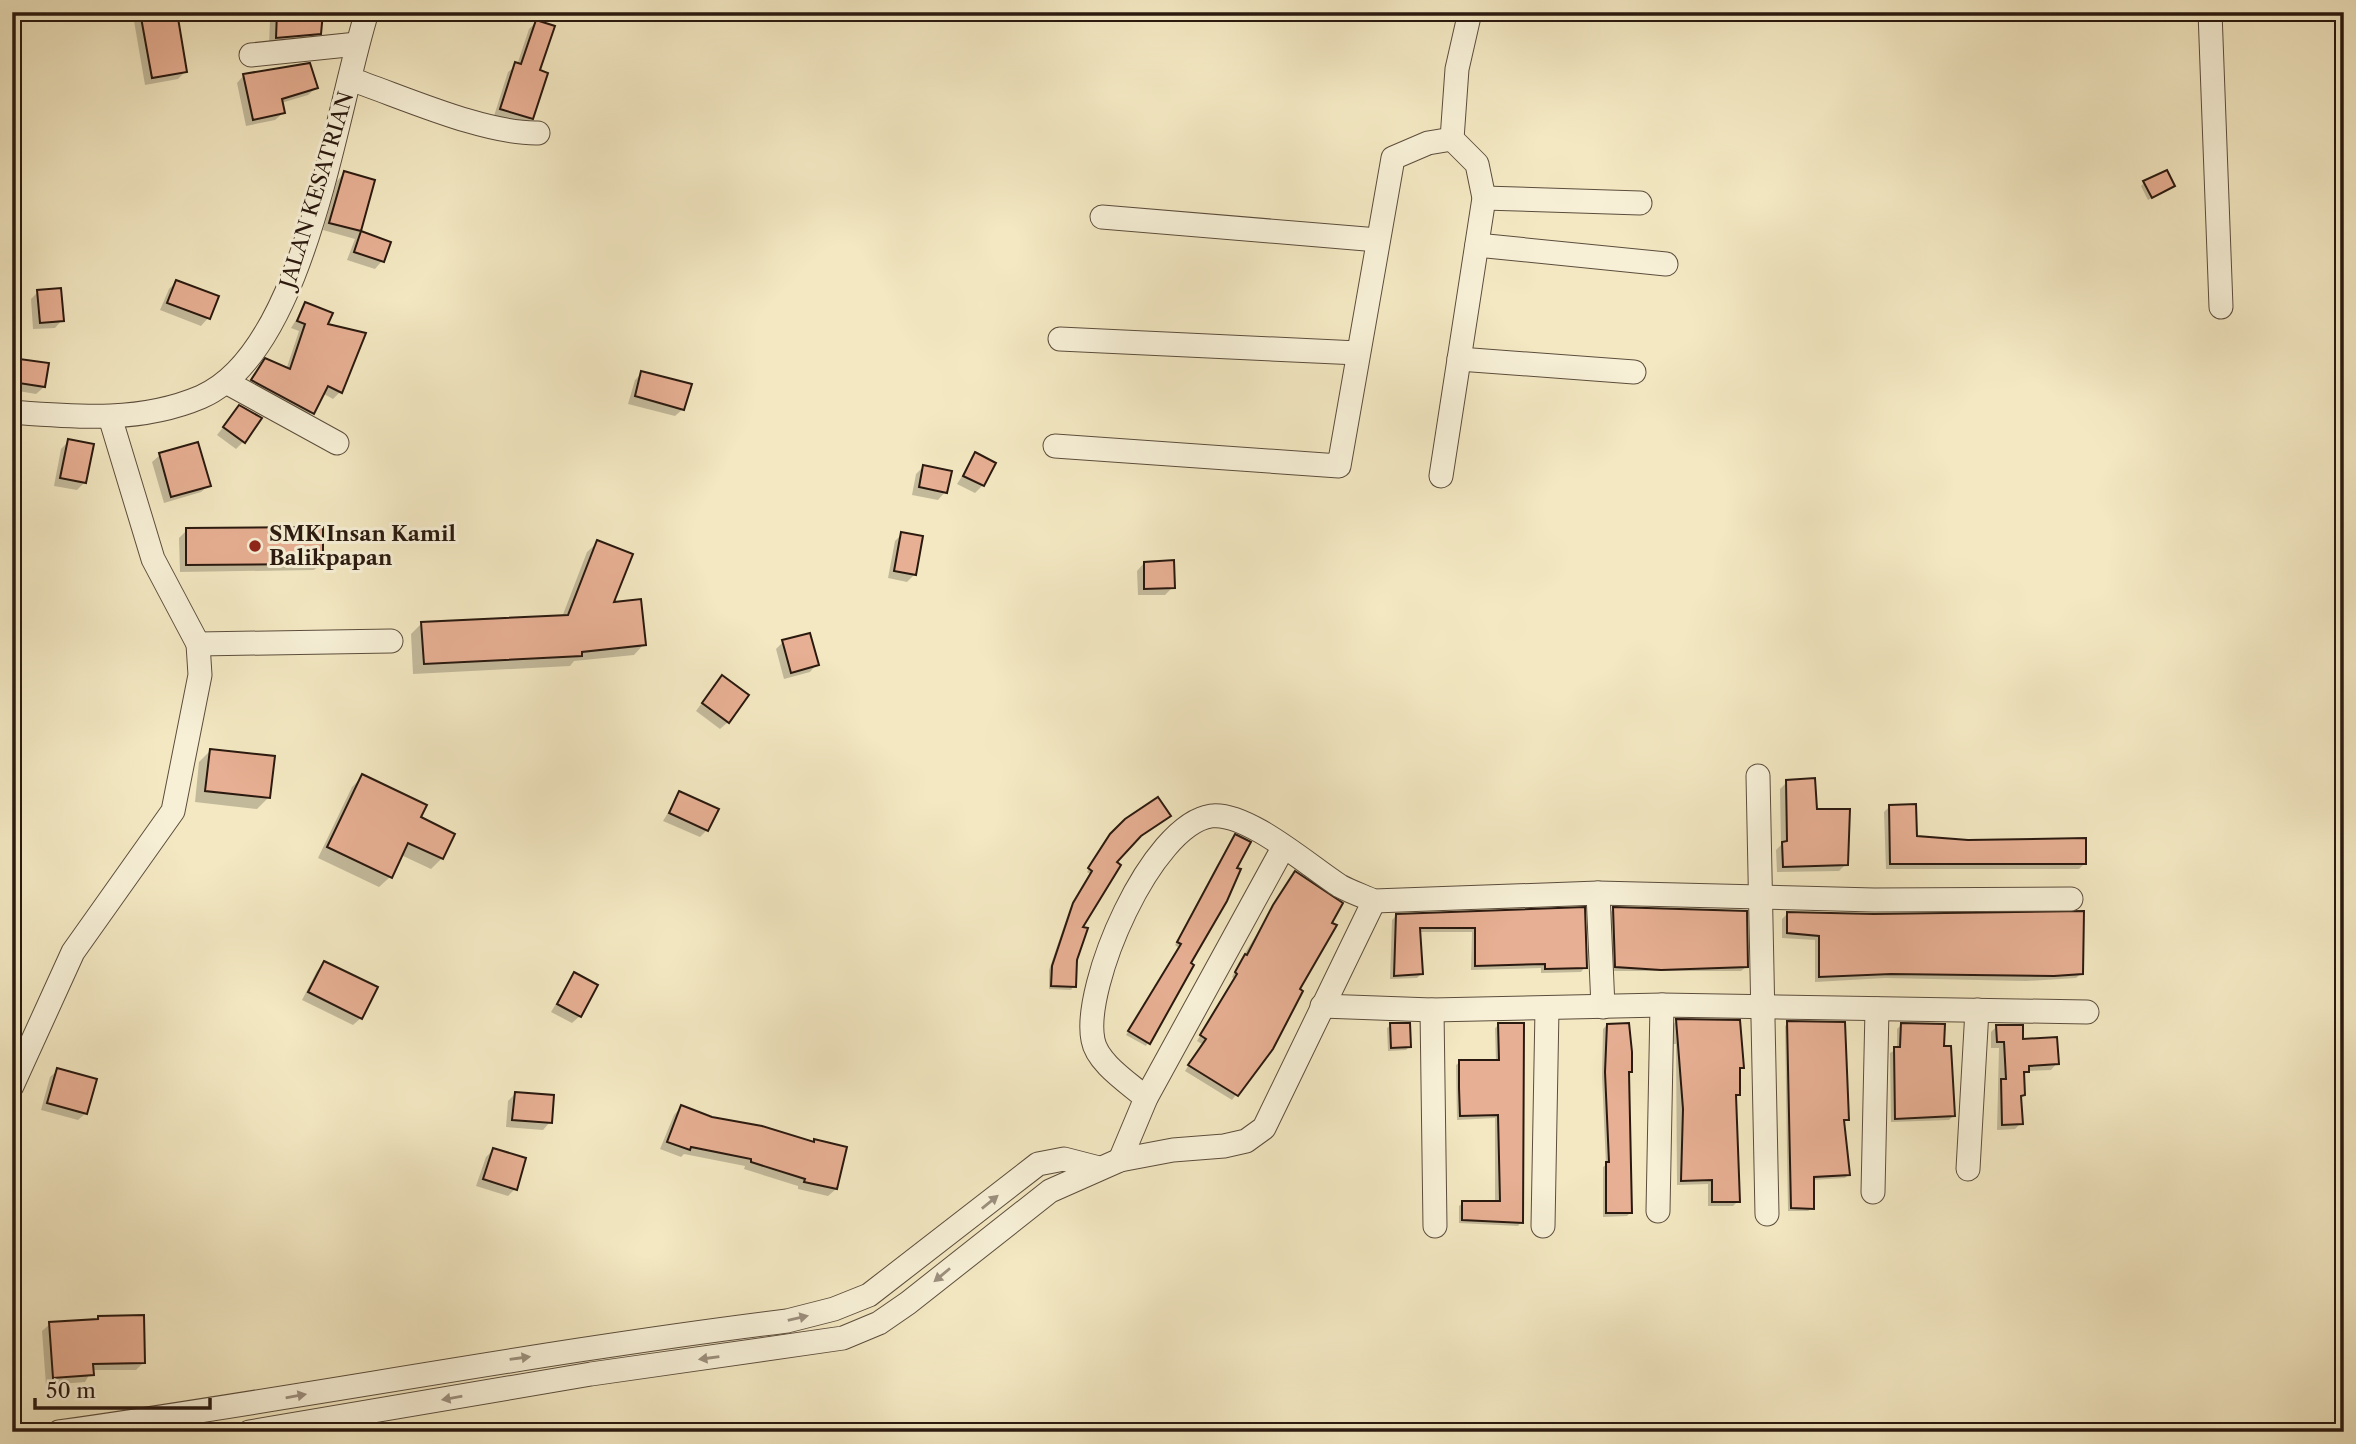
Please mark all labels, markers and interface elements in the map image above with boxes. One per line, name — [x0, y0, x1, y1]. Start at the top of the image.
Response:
street label: JALAN KESATRIAN — [274, 89, 358, 294]
place label: SMK Insan Kamil Balikpapan — [269, 521, 456, 570]
marker: SMK Insan Kamil Balikpapan — [247, 538, 263, 554]
one-way arrow — [982, 1195, 999, 1210]
one-way arrow — [933, 1267, 950, 1282]
one-way arrow — [787, 1312, 809, 1323]
one-way arrow — [509, 1352, 531, 1363]
one-way arrow — [698, 1353, 720, 1364]
scale bar — [35, 1367, 210, 1411]
text: 50 m — [46, 1378, 96, 1403]
one-way arrow — [285, 1390, 307, 1401]
one-way arrow — [440, 1393, 462, 1404]

